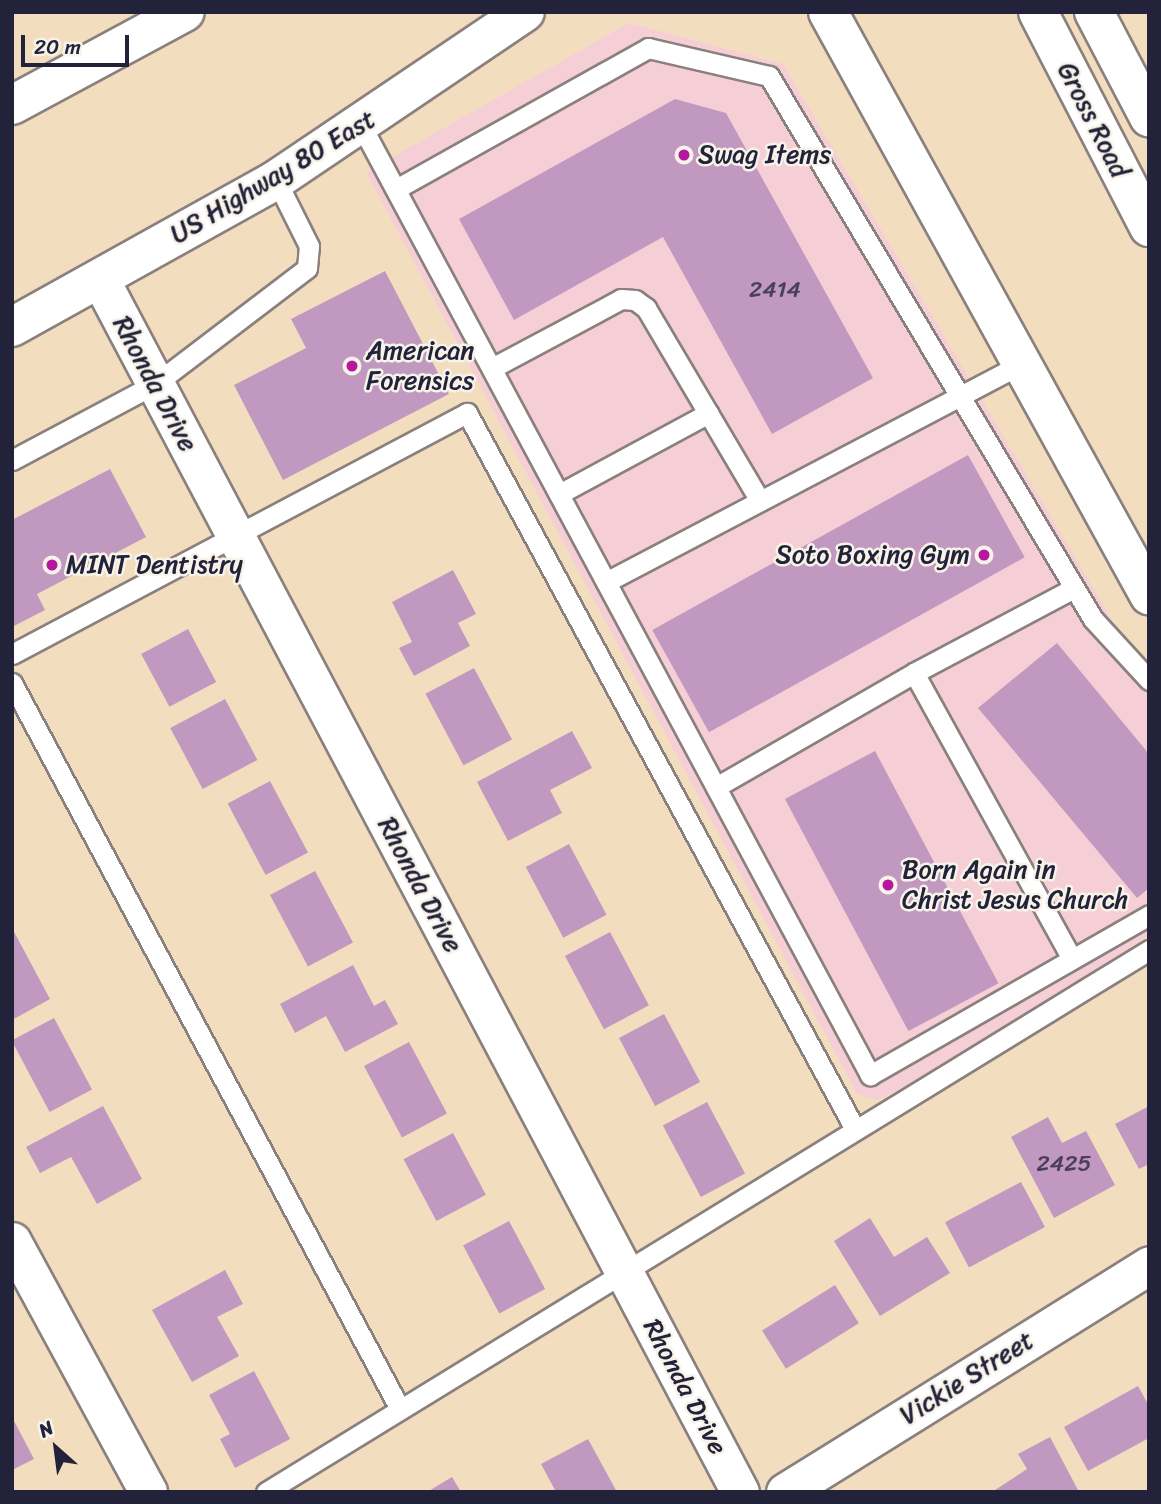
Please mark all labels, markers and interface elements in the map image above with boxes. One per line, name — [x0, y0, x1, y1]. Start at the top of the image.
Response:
scale bar — [24, 21, 133, 65]
text: 20 m — [34, 28, 81, 66]
street label: Gross Road — [1051, 57, 1135, 183]
street label: US Highway 80 East — [165, 103, 381, 251]
place label: Swag Items — [698, 139, 831, 171]
marker: Swag Items — [676, 147, 692, 163]
house number: 2414 — [749, 276, 801, 304]
street label: Rhonda Drive — [106, 311, 204, 457]
place label: American Forensics — [366, 335, 474, 396]
marker: American Forensics — [344, 358, 360, 374]
place label: Soto Boxing Gym — [775, 539, 970, 571]
marker: Soto Boxing Gym — [976, 547, 992, 563]
place label: MINT Dentistry — [66, 549, 243, 581]
marker: MINT Dentistry — [44, 557, 60, 573]
street label: Rhonda Drive — [371, 812, 469, 958]
place label: Born Again in Christ Jesus Church — [902, 854, 1130, 916]
marker: Born Again in Christ Jesus Church — [880, 877, 896, 893]
house number: 2425 — [1037, 1150, 1091, 1178]
street label: Rhonda Drive — [636, 1314, 734, 1460]
street label: Vickie Street — [895, 1325, 1039, 1431]
text: N — [32, 1411, 59, 1447]
north arrow — [21, 1413, 91, 1483]

